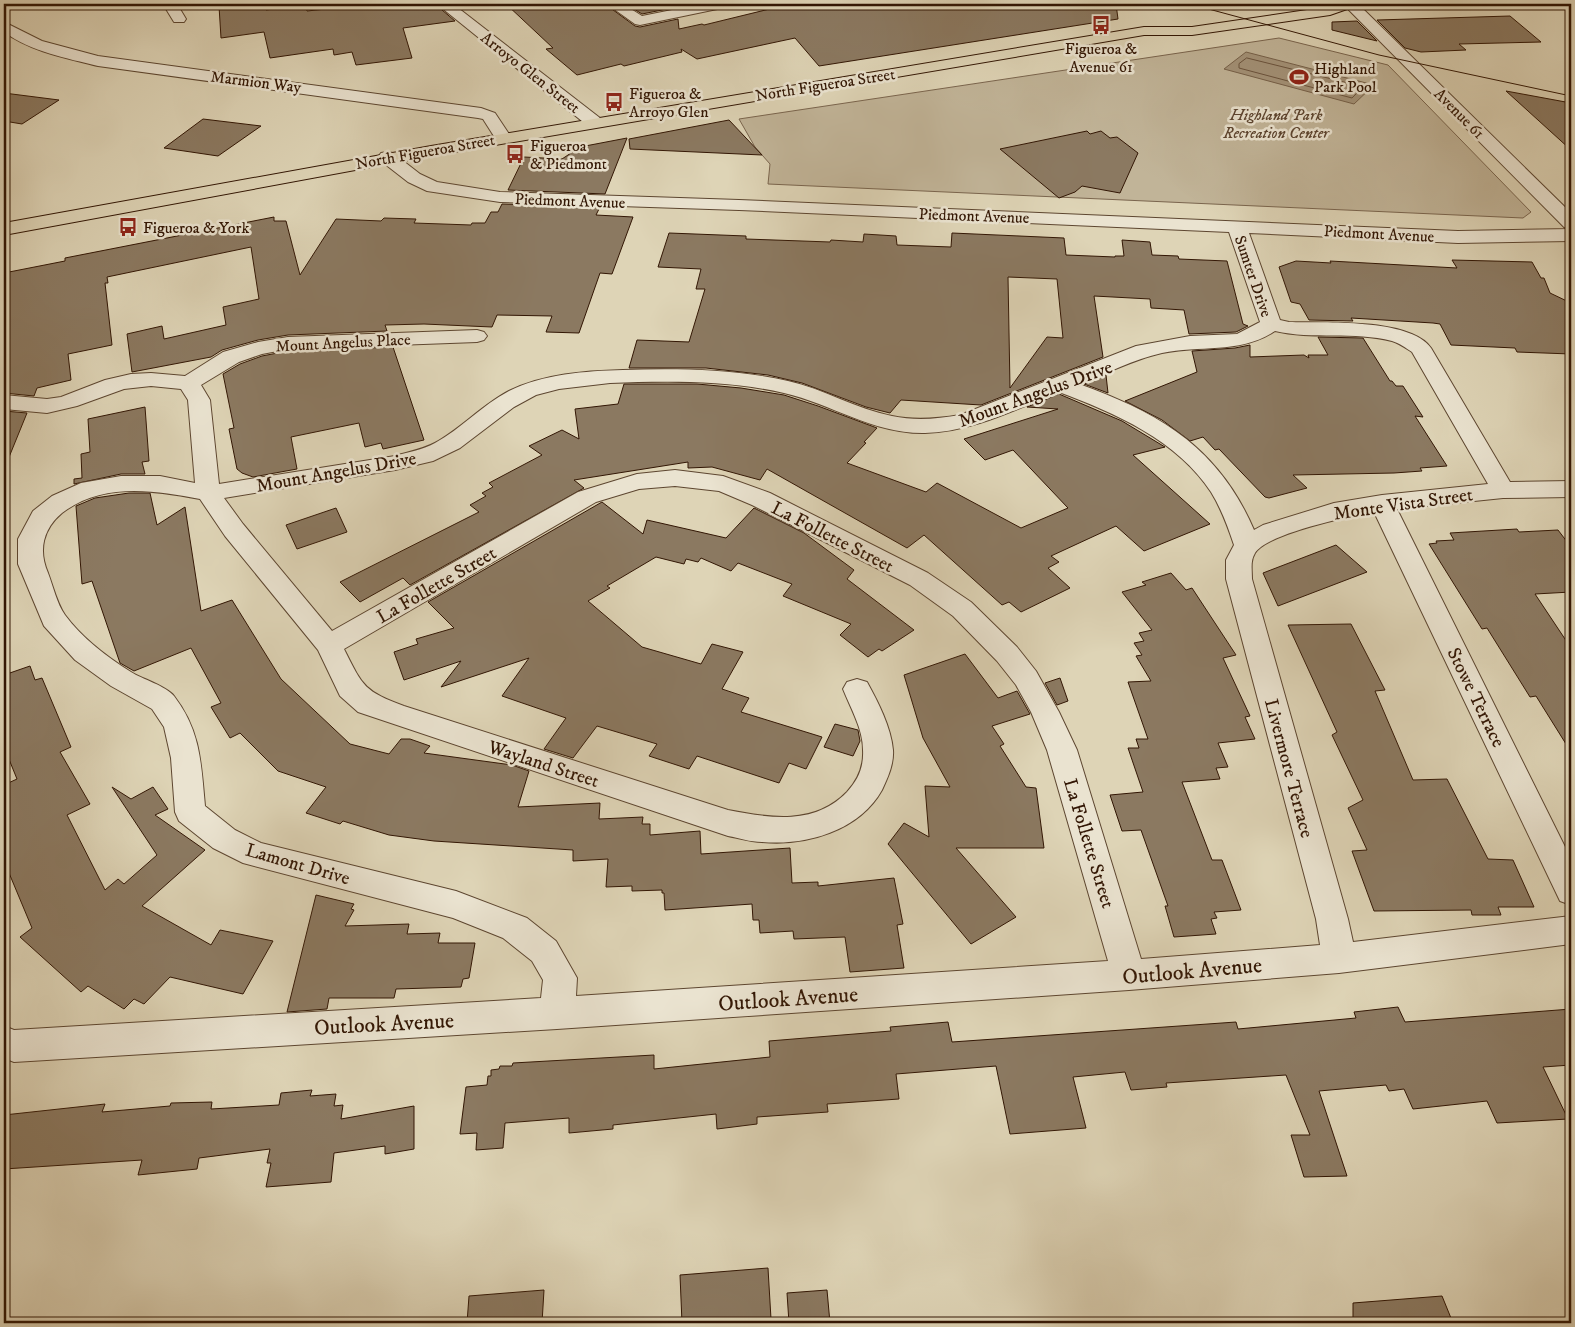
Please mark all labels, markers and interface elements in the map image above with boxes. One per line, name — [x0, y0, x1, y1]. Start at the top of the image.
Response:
bus stop icon: Figueroa & Avenue 61 — [1090, 14, 1112, 36]
street label: Arroyo Glen Street — [477, 28, 584, 118]
place label: Figueroa & Avenue 61 — [1065, 39, 1137, 77]
place label: Highland Park Pool — [1314, 59, 1377, 97]
street label: North Figueroa Street — [754, 64, 897, 106]
sports icon: Highland Park Pool — [1288, 66, 1310, 88]
street label: Marmion Way — [209, 67, 303, 98]
place label: Figueroa & Arroyo Glen — [629, 84, 709, 122]
street label: Avenue 61 — [1430, 84, 1489, 143]
bus stop icon: Figueroa & Arroyo Glen — [603, 91, 625, 113]
park label: Highland Park Recreation Center — [1222, 105, 1330, 143]
street label: North Figueroa Street — [354, 130, 496, 174]
place label: Figueroa & Piedmont — [530, 136, 607, 174]
bus stop icon: Figueroa & Piedmont — [504, 143, 526, 165]
street label: Piedmont Avenue — [514, 189, 626, 213]
street label: Piedmont Avenue — [918, 204, 1030, 228]
bus stop icon: Figueroa & York — [117, 216, 139, 238]
place label: Figueroa & York — [143, 218, 249, 238]
street label: Piedmont Avenue — [1323, 221, 1435, 247]
street label: Sumter Drive — [1230, 233, 1276, 320]
street label: Mount Angelus Place — [275, 329, 411, 357]
street label: Mount Angelus Drive — [955, 356, 1116, 433]
street label: Mount Angelus Drive — [254, 447, 418, 498]
street label: Monte Vista Street — [1332, 483, 1474, 526]
street label: La Follette Street — [767, 497, 897, 578]
street label: La Follette Street — [373, 542, 501, 629]
street label: Stowe Terrace — [1442, 644, 1510, 751]
street label: Livermore Terrace — [1259, 696, 1318, 840]
street label: Wayland Street — [484, 735, 602, 793]
street label: La Follette Street — [1058, 776, 1119, 911]
street label: Lamont Drive — [243, 839, 353, 890]
street label: Outlook Avenue — [1121, 952, 1263, 991]
street label: Outlook Avenue — [717, 981, 859, 1018]
street label: Outlook Avenue — [313, 1007, 455, 1042]

